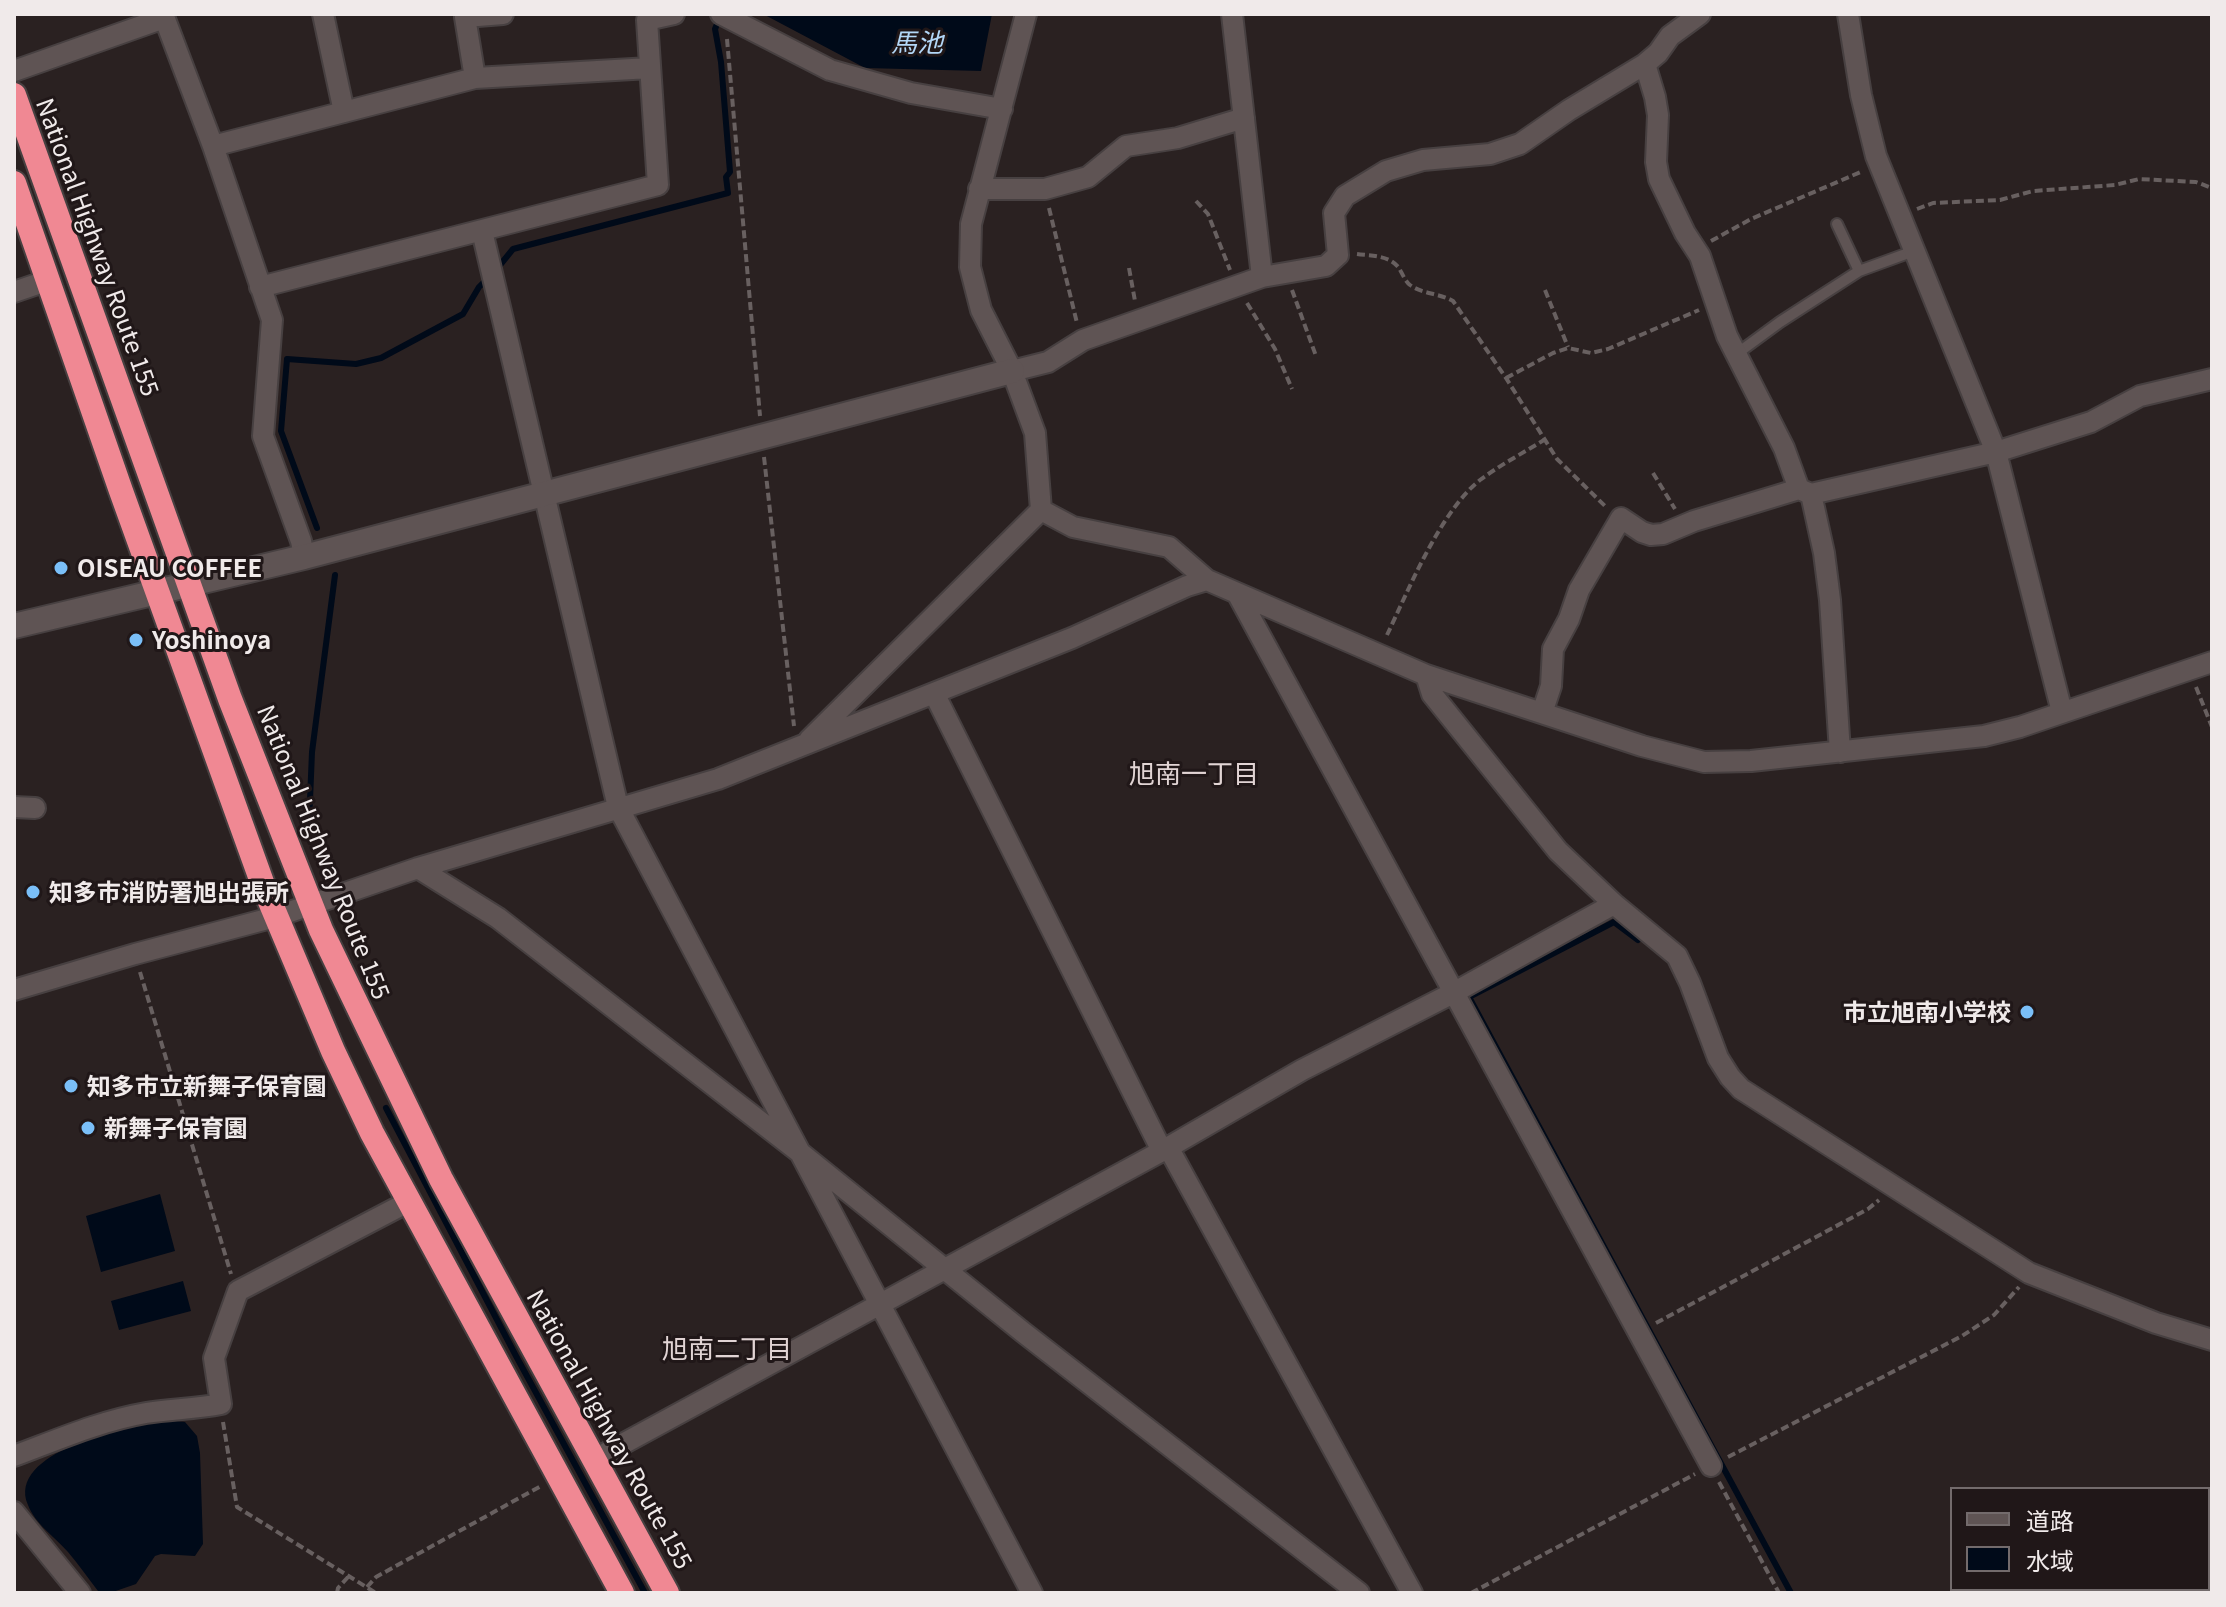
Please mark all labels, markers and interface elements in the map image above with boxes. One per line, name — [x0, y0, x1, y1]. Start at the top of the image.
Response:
water label: 馬池 — [891, 26, 943, 58]
street label: National Highway Route 155 — [31, 94, 165, 400]
place label: OISEAU COFFEE — [77, 554, 262, 582]
marker: OISEAU COFFEE — [52, 559, 70, 577]
place label: Yoshinoya — [152, 626, 271, 654]
marker: Yoshinoya — [127, 631, 145, 649]
street label: National Highway Route 155 — [252, 701, 396, 1003]
district label: 旭南一丁目 — [1129, 757, 1259, 789]
place label: 知多市消防署旭出張所 — [49, 878, 289, 906]
marker: 知多市消防署旭出張所 — [24, 883, 42, 901]
place label: 市立旭南小学校 — [1843, 998, 2011, 1026]
marker: 市立旭南小学校 — [2018, 1003, 2036, 1021]
place label: 知多市立新舞子保育園 — [87, 1072, 327, 1100]
marker: 知多市立新舞子保育園 — [62, 1077, 80, 1095]
place label: 新舞子保育園 — [104, 1114, 248, 1142]
marker: 新舞子保育園 — [79, 1119, 97, 1137]
street label: National Highway Route 155 — [521, 1284, 699, 1574]
district label: 旭南二丁目 — [662, 1332, 792, 1364]
legend — [1950, 1487, 2210, 1591]
text: 道路 — [2026, 1502, 2074, 1537]
text: 水域 — [2026, 1542, 2074, 1577]

